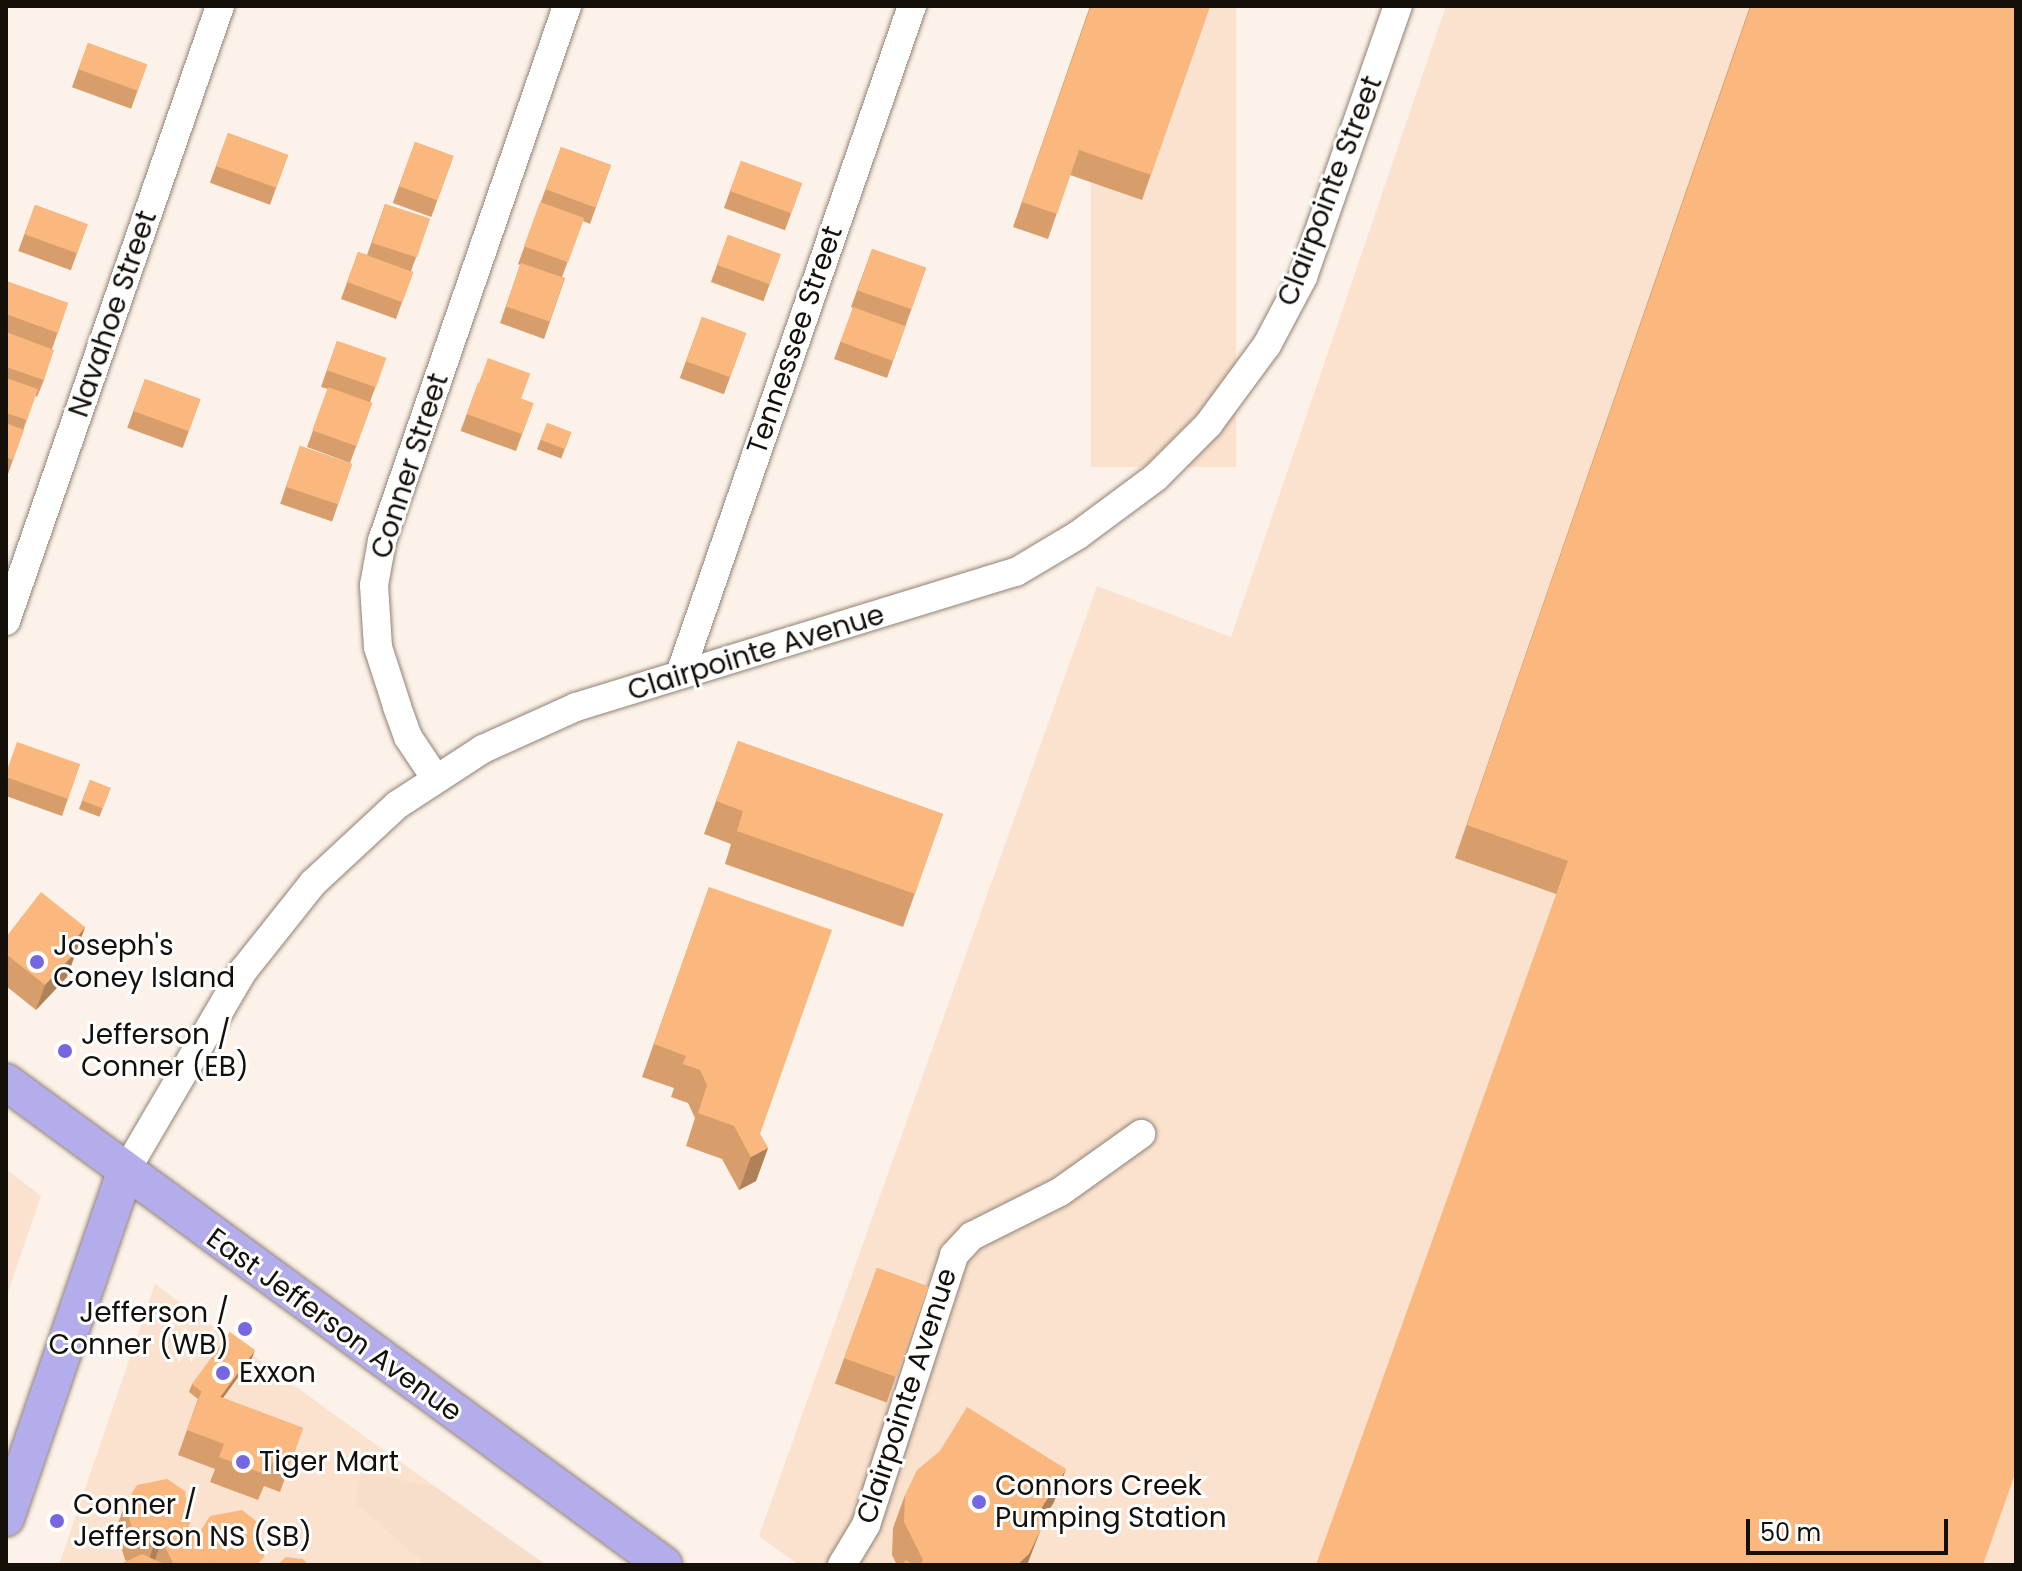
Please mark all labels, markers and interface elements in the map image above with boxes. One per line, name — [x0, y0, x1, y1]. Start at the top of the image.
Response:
street label: Clairpointe Street — [1271, 71, 1389, 311]
street label: Navahoe Street — [62, 206, 164, 422]
street label: Tennessee Street — [740, 221, 850, 459]
street label: Conner Street — [364, 369, 456, 563]
street label: Clairpointe Avenue — [624, 598, 888, 708]
place label: Joseph's Coney Island — [53, 929, 235, 995]
marker: Joseph's Coney Island — [28, 953, 46, 971]
place label: Jefferson / Conner (EB) — [81, 1018, 249, 1084]
marker: Jefferson / Conner (EB) — [56, 1042, 74, 1060]
street label: East Jefferson Avenue — [200, 1221, 468, 1429]
street label: Clairpointe Avenue — [850, 1264, 964, 1528]
place label: Jefferson / Conner (WB) — [48, 1296, 229, 1362]
marker: Jefferson / Conner (WB) — [236, 1320, 254, 1338]
place label: Exxon — [239, 1356, 316, 1390]
marker: Exxon — [214, 1364, 232, 1382]
place label: Tiger Mart — [259, 1445, 399, 1479]
marker: Tiger Mart — [234, 1453, 252, 1471]
place label: Connors Creek Pumping Station — [995, 1469, 1227, 1535]
place label: Conner / Jefferson NS (SB) — [73, 1488, 312, 1554]
marker: Connors Creek Pumping Station — [970, 1493, 988, 1511]
scale bar — [1750, 1503, 1952, 1553]
marker: Conner / Jefferson NS (SB) — [48, 1512, 66, 1530]
text: 50 m — [1760, 1516, 1821, 1549]

